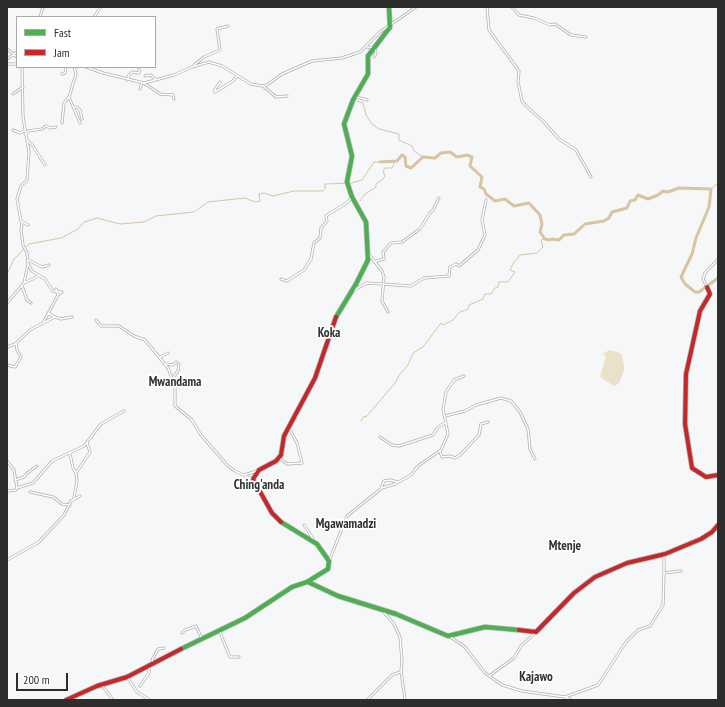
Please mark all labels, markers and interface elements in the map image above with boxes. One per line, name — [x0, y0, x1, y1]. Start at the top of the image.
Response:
legend — [16, 16, 156, 68]
text: Fast — [54, 25, 71, 40]
text: Jam — [54, 45, 70, 60]
district label: Koka — [318, 325, 340, 341]
district label: Mwandama — [149, 374, 201, 390]
district label: Ching'anda — [234, 477, 284, 493]
district label: Mgawamadzi — [316, 516, 376, 532]
district label: Mtenje — [549, 538, 581, 554]
scale bar — [18, 665, 70, 691]
district label: Kajawo — [519, 669, 553, 685]
text: 200 m — [23, 672, 50, 687]

